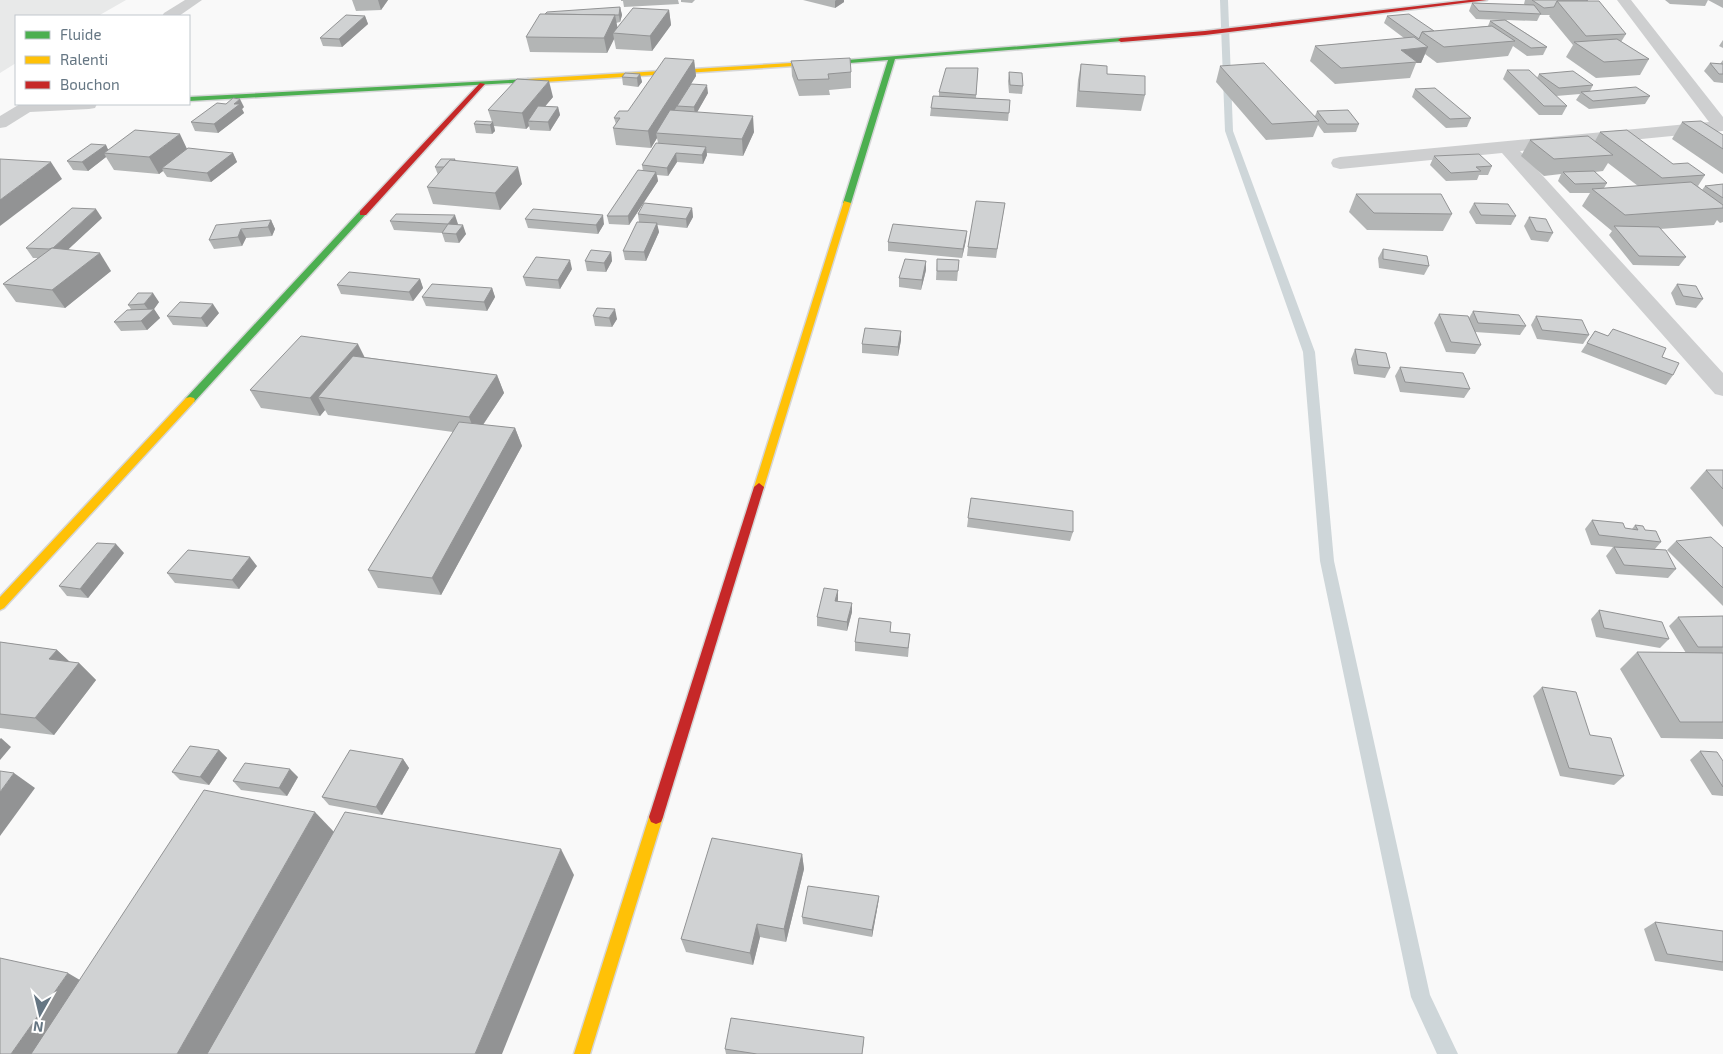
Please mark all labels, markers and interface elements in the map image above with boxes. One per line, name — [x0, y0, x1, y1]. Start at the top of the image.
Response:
legend — [15, 15, 190, 105]
text: Fluide — [60, 25, 101, 43]
text: Ralenti — [60, 50, 108, 68]
text: Bouchon — [60, 75, 120, 93]
north arrow — [15, 989, 65, 1039]
text: N — [32, 1018, 44, 1036]

